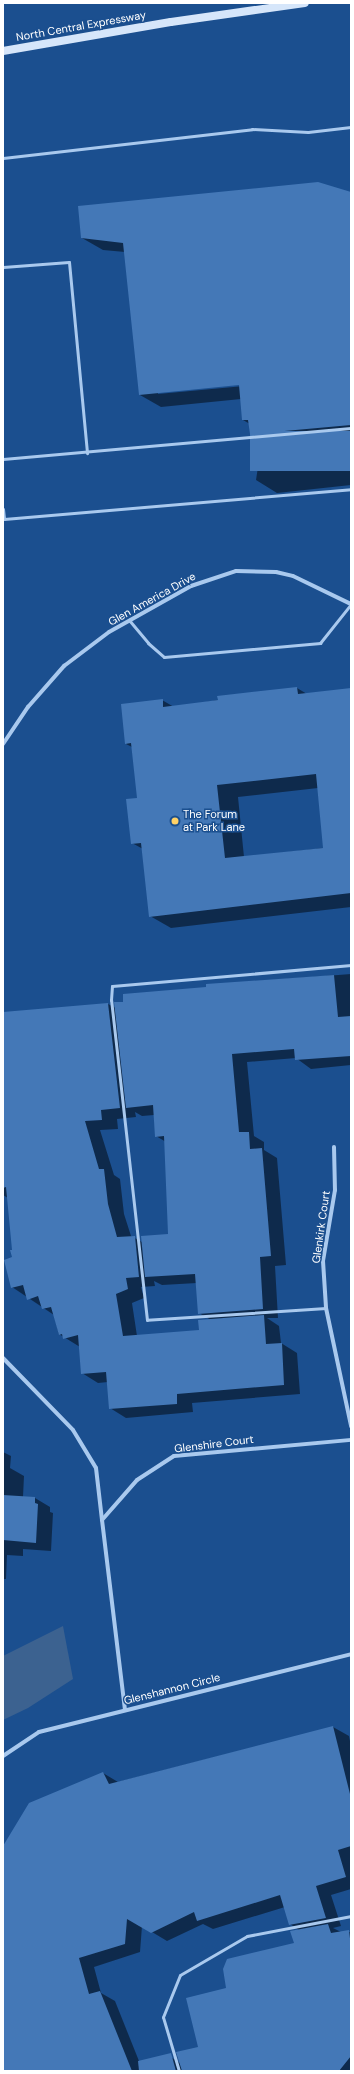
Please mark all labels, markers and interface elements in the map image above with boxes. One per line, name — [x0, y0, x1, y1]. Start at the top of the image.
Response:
street label: North Central Expressway — [15, 8, 147, 44]
street label: Glen America Drive — [106, 570, 198, 628]
place label: The Forum at Park Lane — [183, 808, 245, 834]
marker: The Forum at Park Lane — [170, 816, 180, 826]
street label: Glenkirk Court — [309, 1190, 333, 1264]
street label: Glenshire Court — [174, 1433, 254, 1455]
street label: Glenshannon Circle — [122, 1671, 222, 1707]

